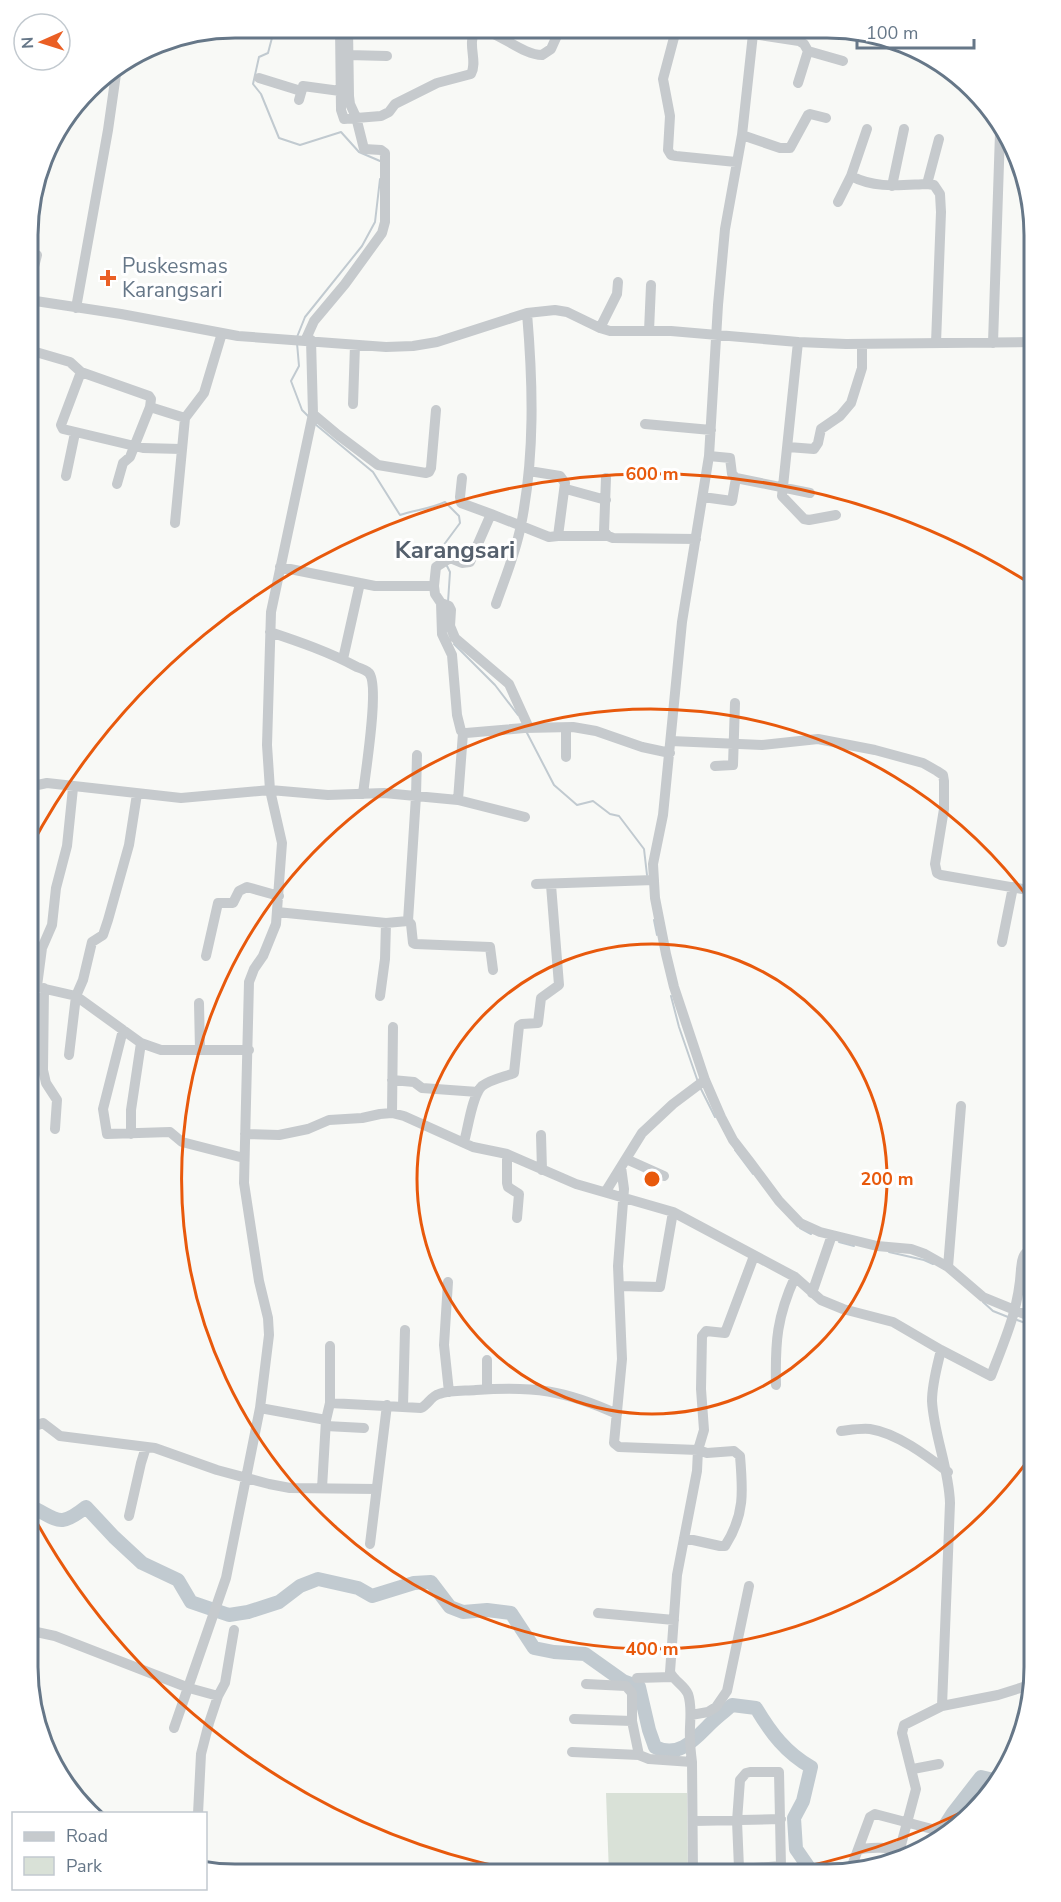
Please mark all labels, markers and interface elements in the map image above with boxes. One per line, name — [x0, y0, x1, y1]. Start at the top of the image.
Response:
north arrow — [12, 12, 72, 72]
scale bar — [857, 12, 974, 50]
text: 100 m — [866, 21, 918, 45]
text: N — [17, 36, 39, 49]
place label: Puskesmas Karangsari — [122, 252, 228, 304]
marker: Puskesmas Karangsari — [99, 269, 117, 287]
text: 600 m — [625, 462, 679, 486]
district label: Karangsari — [395, 534, 515, 566]
text: 200 m — [860, 1167, 914, 1191]
centre of rings — [642, 1169, 662, 1189]
text: 400 m — [625, 1637, 679, 1661]
legend — [12, 1812, 207, 1890]
text: Road — [66, 1824, 108, 1848]
text: Park — [66, 1854, 103, 1878]

